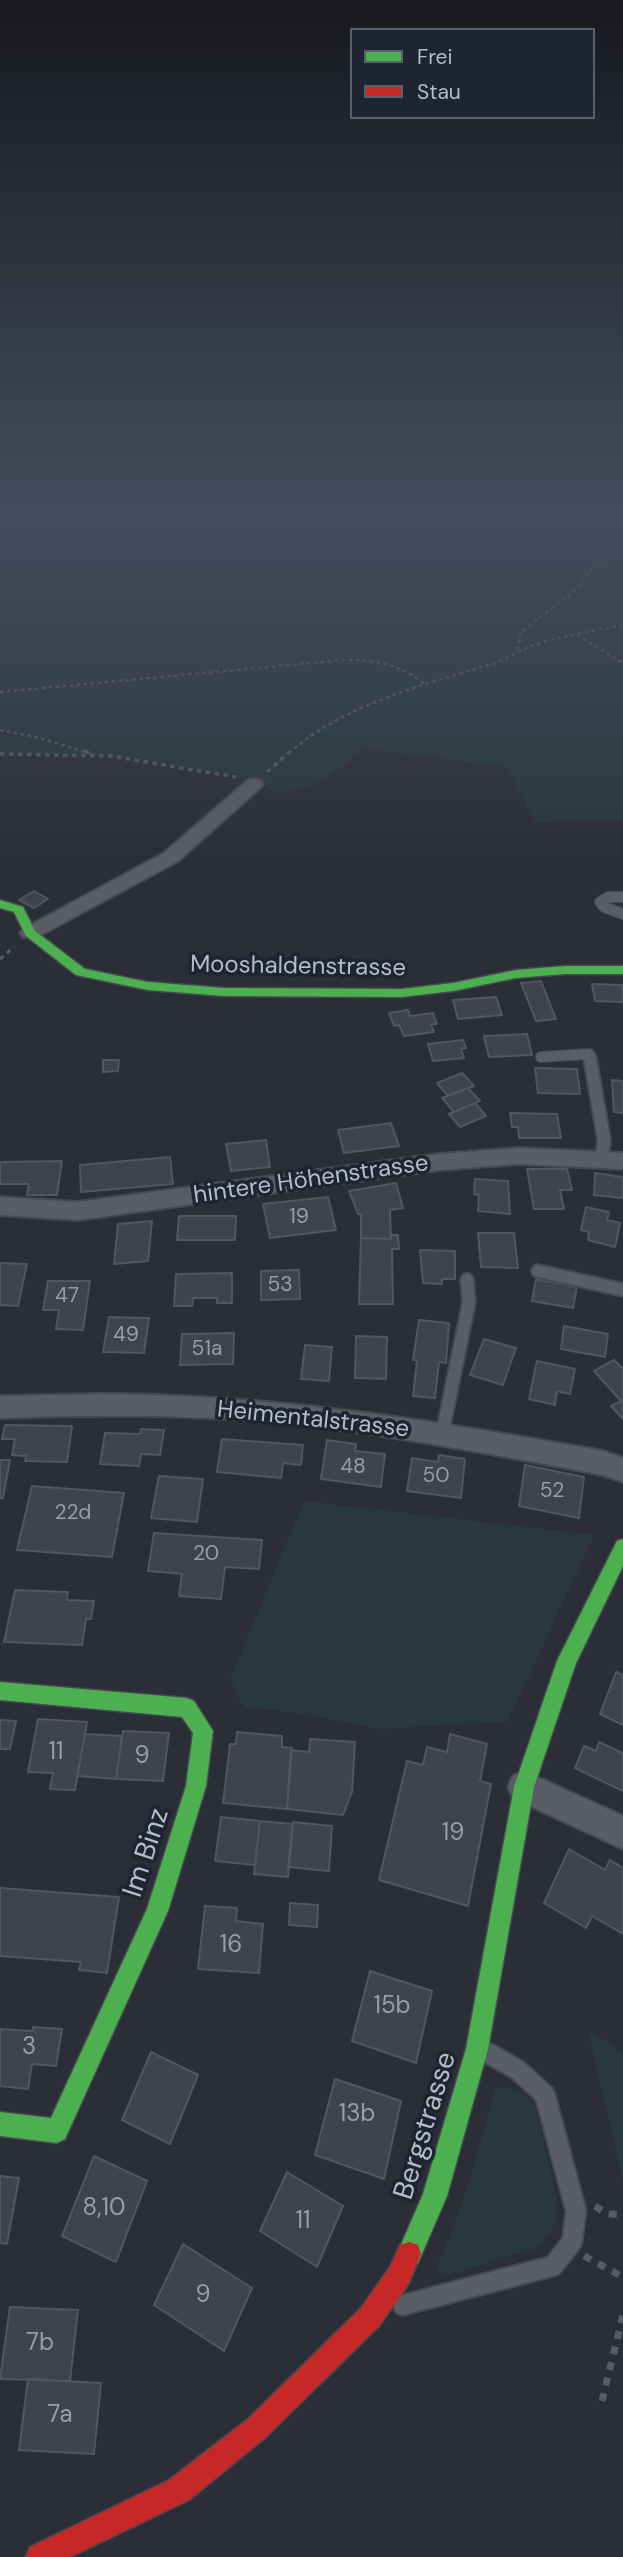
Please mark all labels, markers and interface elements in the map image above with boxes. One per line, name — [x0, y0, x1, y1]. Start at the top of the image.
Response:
legend — [350, 28, 595, 119]
text: Frei — [417, 43, 453, 71]
text: Stau — [417, 78, 461, 106]
street label: Mooshaldenstrasse — [190, 951, 406, 983]
street label: hintere Höhenstrasse — [192, 1149, 430, 1211]
house number: 19 — [289, 1204, 309, 1230]
house number: 53 — [267, 1272, 293, 1298]
house number: 47 — [55, 1283, 79, 1309]
house number: 49 — [113, 1322, 139, 1348]
house number: 51a — [192, 1336, 222, 1362]
street label: Heimentalstrasse — [216, 1396, 410, 1444]
house number: 48 — [340, 1454, 366, 1480]
house number: 50 — [422, 1463, 450, 1489]
house number: 52 — [540, 1478, 564, 1504]
house number: 22d — [54, 1500, 92, 1526]
house number: 20 — [193, 1541, 219, 1567]
house number: 11 — [49, 1739, 63, 1767]
house number: 9 — [134, 1743, 150, 1771]
street label: Im Binz — [117, 1804, 177, 1902]
house number: 19 — [442, 1820, 464, 1848]
house number: 16 — [220, 1932, 242, 1960]
house number: 15b — [373, 1993, 411, 2021]
house number: 3 — [22, 2034, 36, 2062]
street label: Bergstrasse — [388, 2048, 464, 2204]
house number: 13b — [339, 2101, 375, 2129]
house number: 8,10 — [83, 2195, 125, 2223]
house number: 11 — [296, 2208, 310, 2236]
house number: 9 — [195, 2282, 211, 2310]
house number: 7b — [26, 2330, 54, 2358]
house number: 7a — [47, 2402, 73, 2430]

